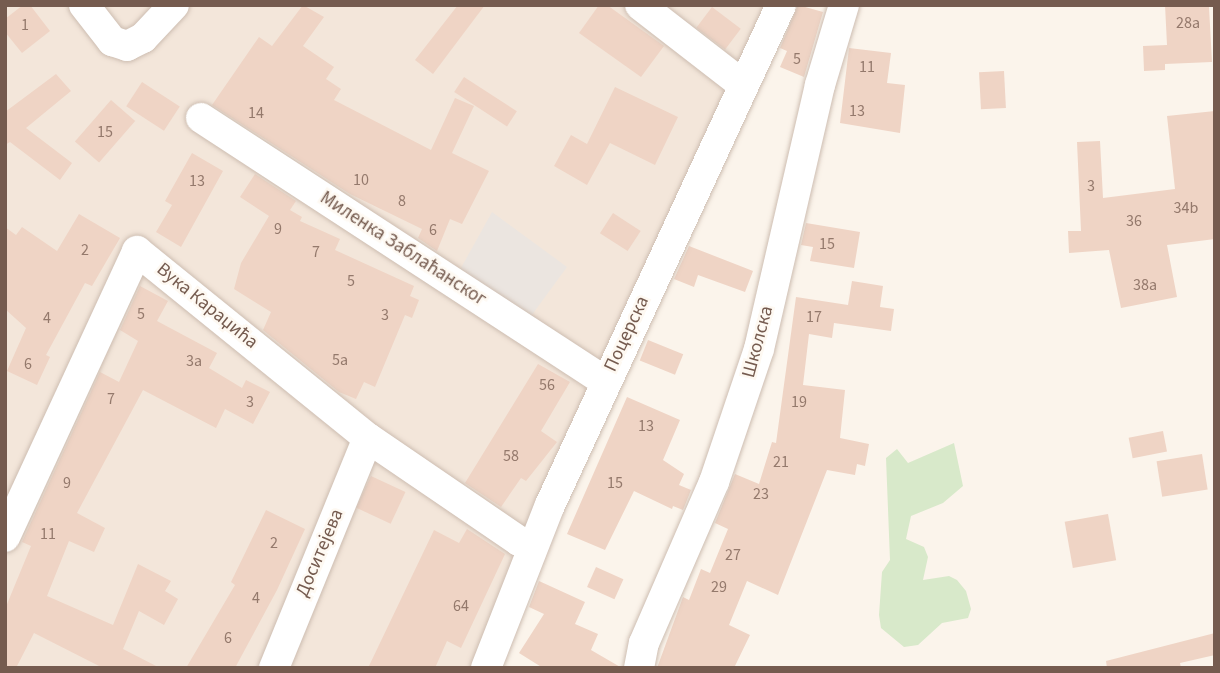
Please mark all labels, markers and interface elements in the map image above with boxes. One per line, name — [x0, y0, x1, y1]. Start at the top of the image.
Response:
house number: 28a — [1176, 13, 1200, 33]
house number: 1 — [21, 15, 29, 35]
house number: 5 — [793, 49, 801, 69]
house number: 11 — [859, 57, 875, 77]
house number: 13 — [849, 101, 865, 121]
house number: 14 — [248, 103, 264, 123]
house number: 15 — [97, 122, 113, 142]
house number: 10 — [353, 170, 369, 190]
house number: 13 — [189, 171, 205, 191]
house number: 3 — [1087, 176, 1095, 196]
street label: Миленка Заблаћанског — [316, 187, 490, 311]
house number: 8 — [398, 191, 406, 211]
house number: 34b — [1174, 198, 1198, 218]
house number: 36 — [1126, 211, 1142, 231]
house number: 9 — [274, 219, 282, 239]
house number: 6 — [429, 220, 437, 240]
house number: 15 — [819, 234, 835, 254]
house number: 2 — [81, 240, 89, 260]
house number: 7 — [312, 242, 320, 262]
street label: Вука Караџића — [152, 258, 262, 354]
house number: 5 — [347, 271, 355, 291]
house number: 38a — [1133, 275, 1157, 295]
street label: Поцерска — [600, 293, 654, 375]
house number: 5 — [137, 304, 145, 324]
street label: Школска — [737, 304, 779, 380]
house number: 3 — [381, 305, 389, 325]
house number: 17 — [806, 307, 822, 327]
house number: 4 — [43, 308, 51, 328]
house number: 5a — [332, 350, 348, 370]
house number: 3a — [186, 351, 202, 371]
house number: 6 — [24, 354, 32, 374]
house number: 56 — [539, 375, 555, 395]
house number: 7 — [107, 389, 115, 409]
house number: 3 — [246, 392, 254, 412]
house number: 19 — [791, 392, 807, 412]
house number: 13 — [638, 416, 654, 436]
house number: 58 — [503, 446, 519, 466]
house number: 21 — [773, 452, 789, 472]
house number: 9 — [63, 473, 71, 493]
house number: 15 — [607, 473, 623, 493]
house number: 23 — [753, 484, 769, 504]
street label: Доситејева — [291, 506, 349, 600]
house number: 11 — [40, 524, 56, 544]
house number: 2 — [270, 533, 278, 553]
house number: 27 — [725, 545, 741, 565]
house number: 29 — [711, 577, 727, 597]
house number: 4 — [252, 588, 260, 608]
house number: 64 — [453, 596, 469, 616]
house number: 6 — [224, 628, 232, 648]

